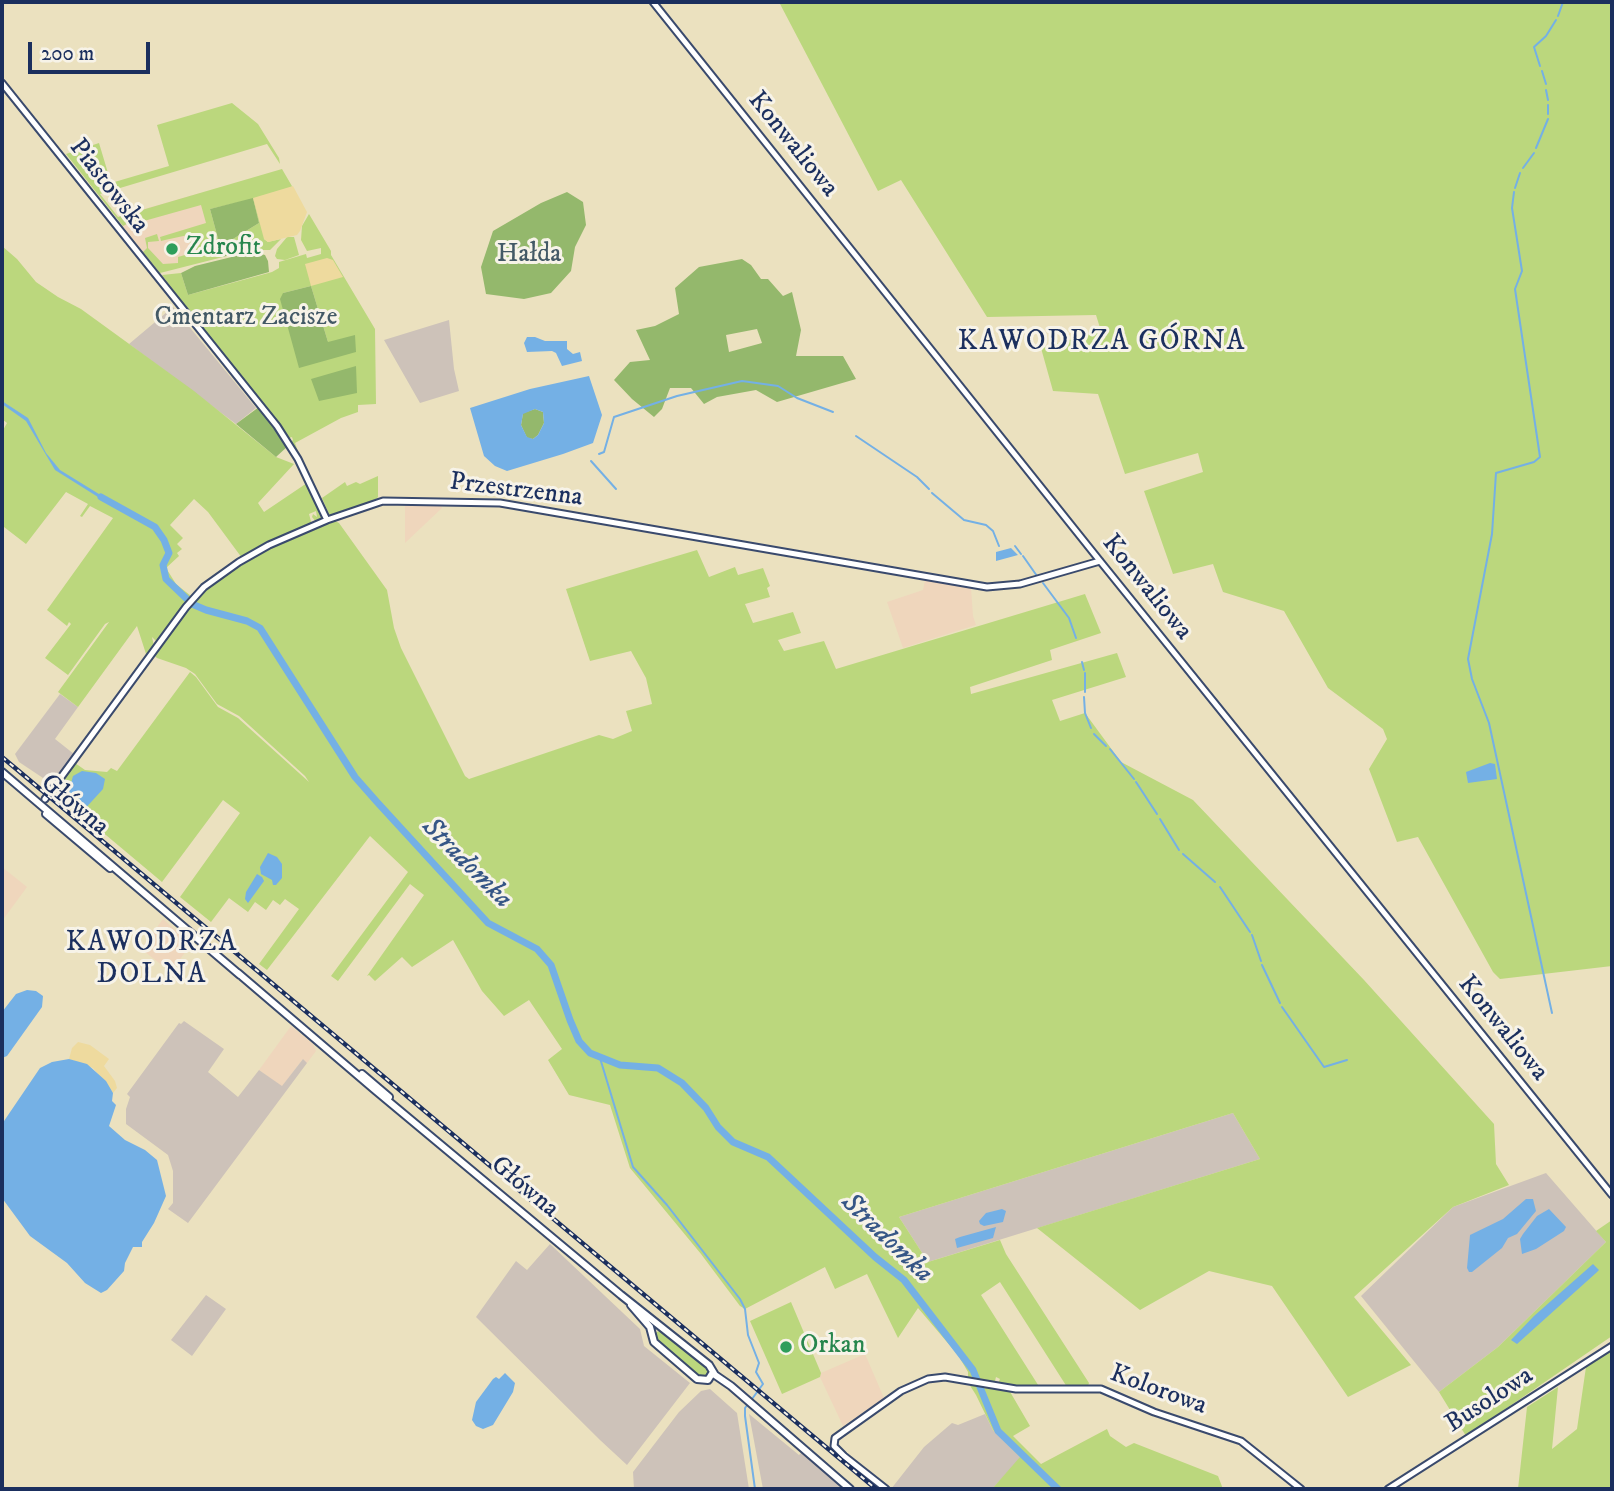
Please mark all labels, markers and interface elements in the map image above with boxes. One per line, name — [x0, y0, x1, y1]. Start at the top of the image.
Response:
scale bar — [32, 28, 154, 72]
text: 200 m — [41, 41, 94, 67]
street label: Konwaliowa — [740, 86, 844, 204]
street label: Piastowska — [61, 133, 155, 241]
place label: Zdrofit — [186, 233, 261, 265]
park label: Hałda — [497, 240, 561, 272]
marker: Zdrofit — [164, 241, 180, 257]
park label: Cmentarz Zacisze — [154, 303, 338, 335]
district label: KAWODRZA GÓRNA — [959, 326, 1245, 360]
street label: Przestrzenna — [448, 467, 584, 515]
street label: Konwaliowa — [1094, 529, 1198, 647]
street label: Główna — [33, 768, 115, 844]
water label: Stradomka — [413, 811, 519, 917]
district label: KAWODRZA DOLNA — [67, 927, 237, 993]
street label: Konwaliowa — [1450, 970, 1554, 1088]
street label: Główna — [483, 1150, 565, 1226]
water label: Stradomka — [833, 1187, 939, 1291]
place label: Orkan — [800, 1331, 865, 1363]
marker: Orkan — [778, 1339, 794, 1355]
street label: Kolorowa — [1105, 1359, 1211, 1423]
street label: Busolowa — [1440, 1361, 1540, 1441]

